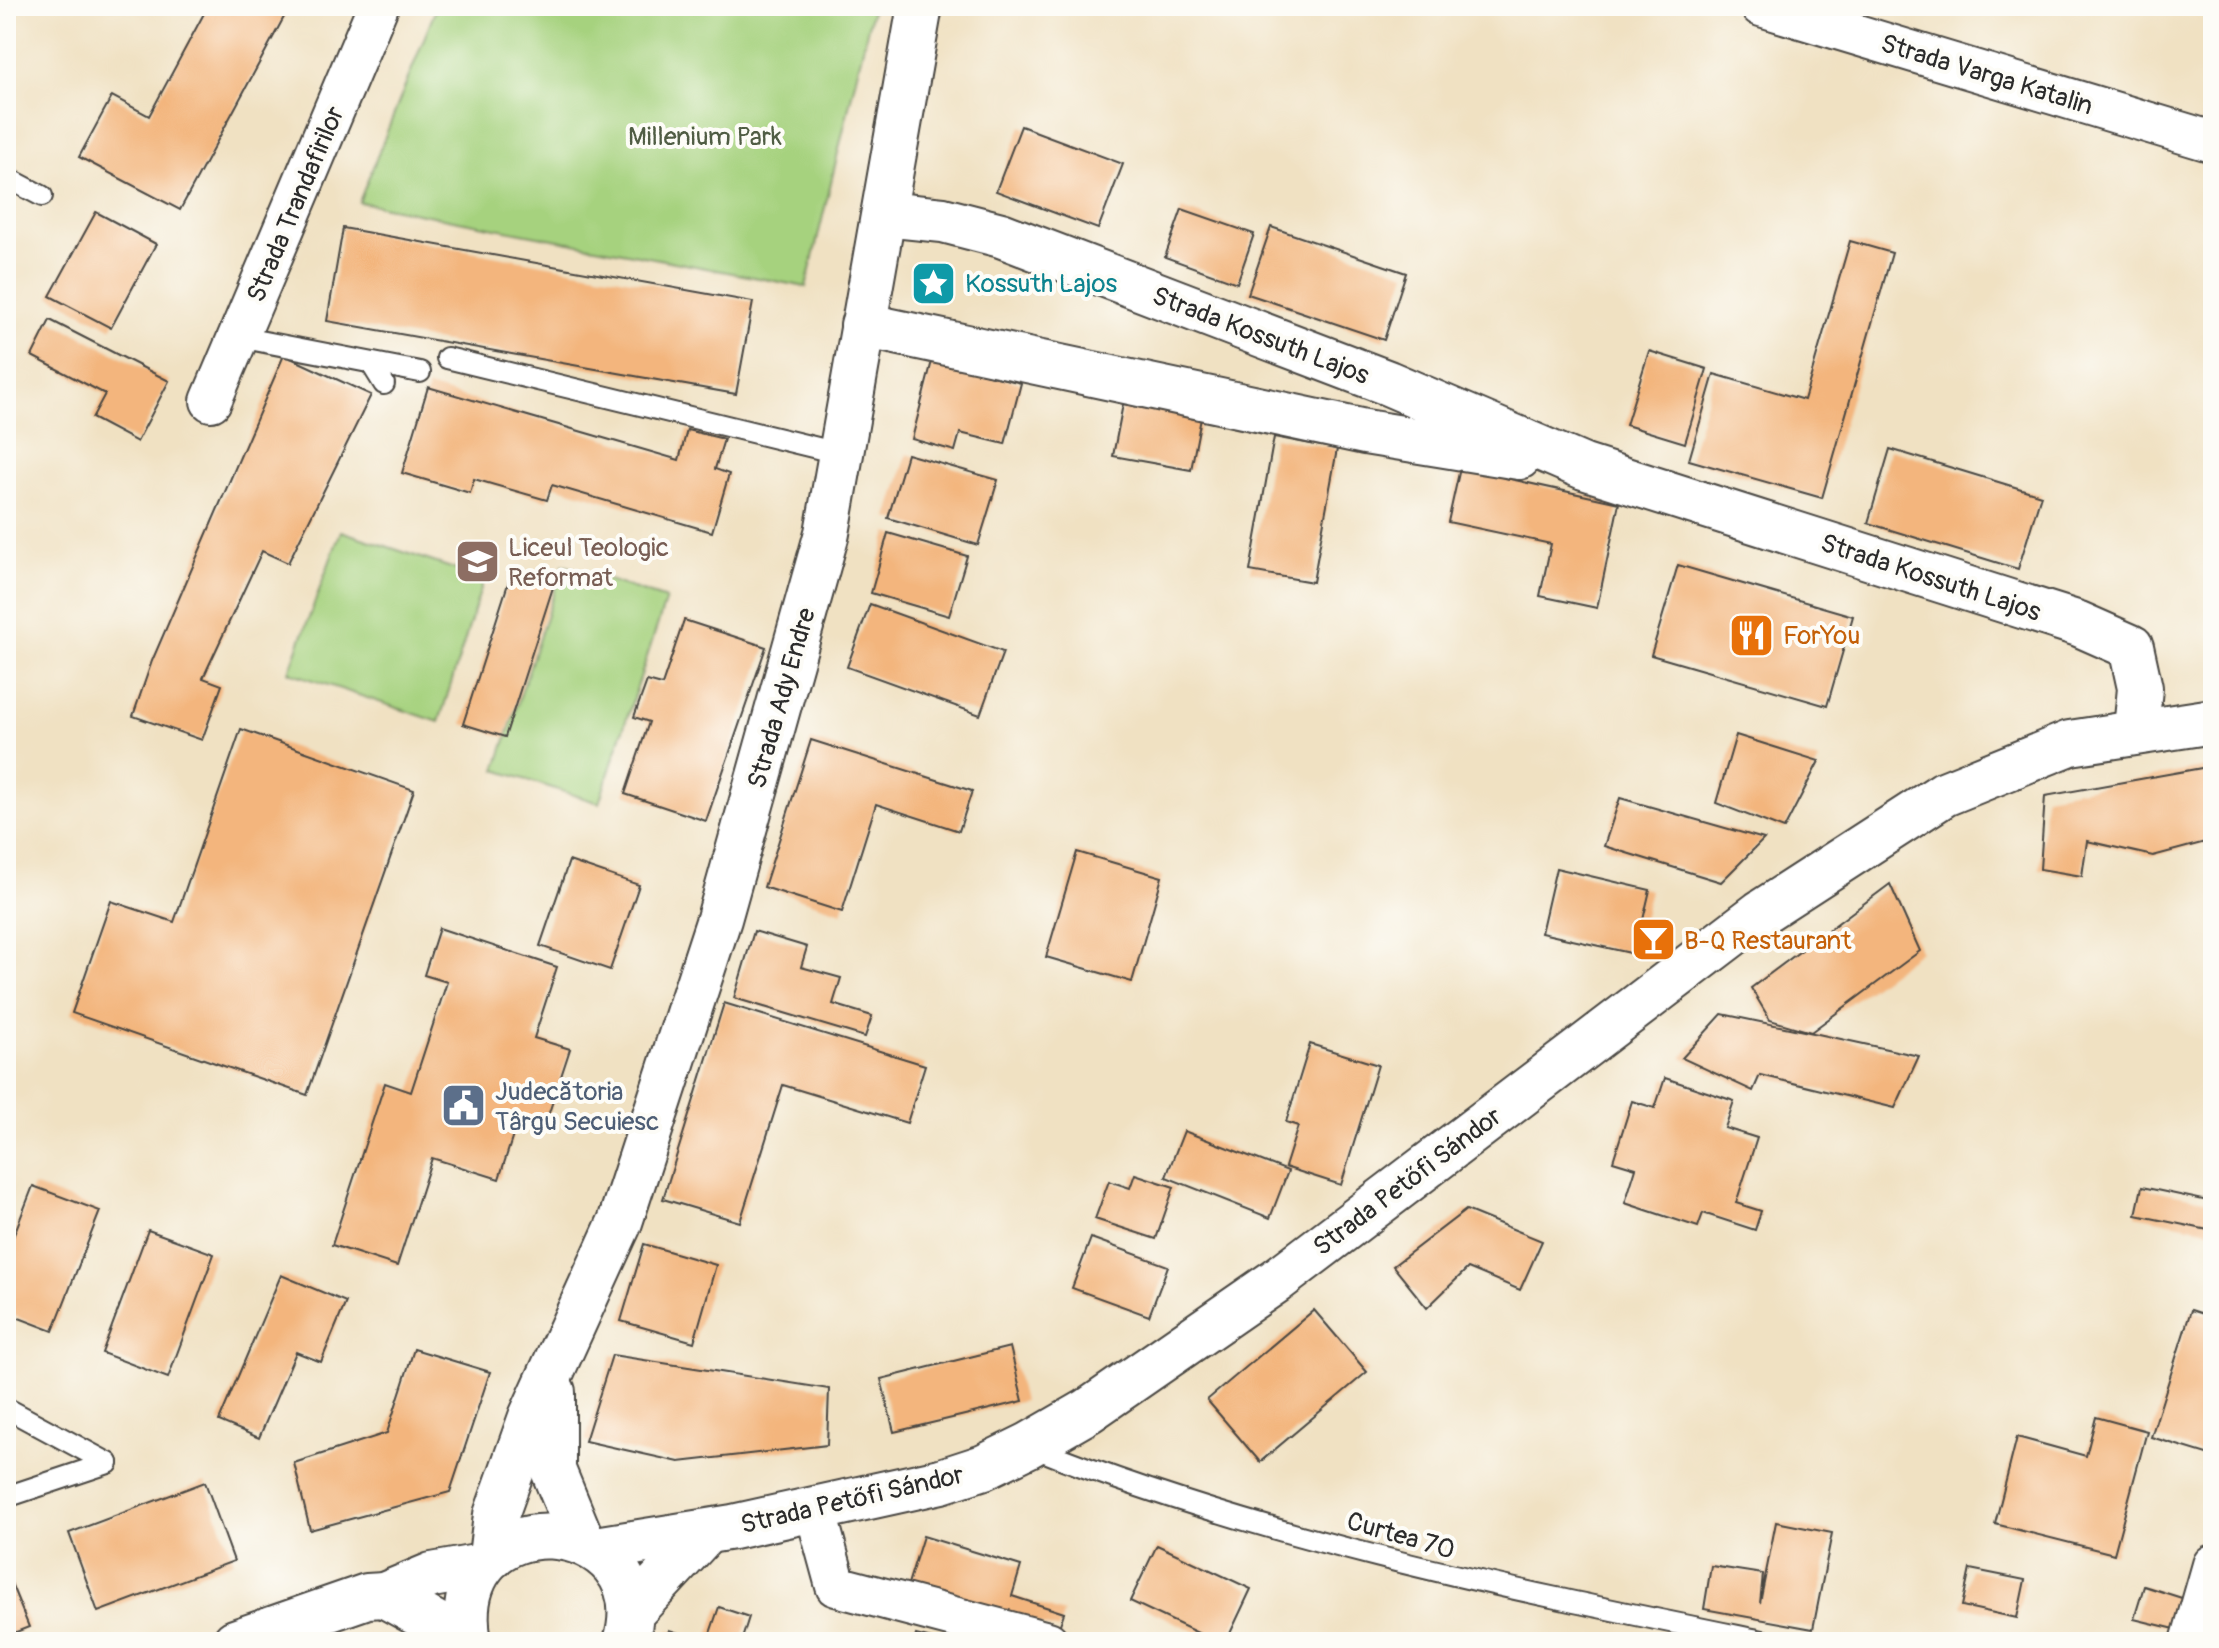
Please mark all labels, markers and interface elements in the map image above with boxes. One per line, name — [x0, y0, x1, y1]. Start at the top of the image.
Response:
street label: Strada Varga Katalin — [1877, 27, 2097, 122]
street label: Strada Trandafirilor — [240, 101, 352, 307]
park label: Millenium Park — [628, 121, 782, 153]
place icon: Kossuth Lajos — [910, 259, 958, 307]
place label: Kossuth Lajos — [965, 268, 1117, 300]
street label: Strada Kossuth Lajos — [1148, 280, 1374, 392]
street label: Strada Kossuth Lajos — [1817, 527, 2045, 629]
place label: Liceul Teologic Reformat — [508, 532, 669, 594]
school or university icon: Liceul Teologic Reformat — [453, 538, 501, 586]
street label: Strada Ady Endre — [741, 604, 823, 792]
restaurant icon: ForYou — [1728, 611, 1776, 659]
place label: ForYou — [1783, 620, 1860, 652]
bar icon: B-Q Restaurant — [1629, 916, 1677, 964]
place label: B-Q Restaurant — [1684, 925, 1852, 957]
place label: Judecătoria Târgu Secuiesc — [495, 1076, 659, 1138]
public building icon: Judecătoria Târgu Secuiesc — [440, 1082, 488, 1130]
street label: Strada Petőfi Sándor — [1307, 1100, 1509, 1263]
street label: Strada Petőfi Sándor — [738, 1459, 967, 1541]
street label: Curtea 70 — [1343, 1505, 1458, 1567]

